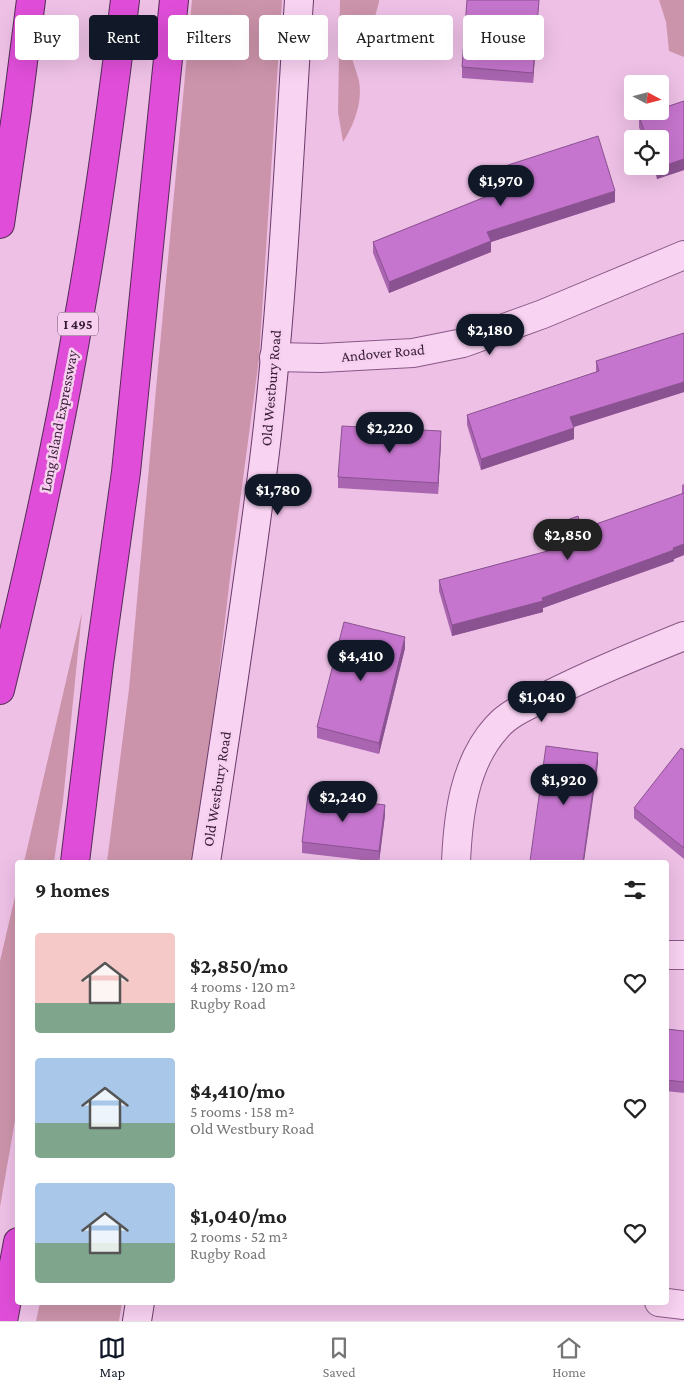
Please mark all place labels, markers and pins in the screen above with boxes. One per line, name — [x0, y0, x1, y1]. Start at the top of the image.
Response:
pin: $1,970 — [460, 164, 542, 207]
pin: $2,180 — [449, 314, 531, 356]
pin: $2,220 — [349, 412, 431, 454]
pin: $1,780 — [237, 474, 319, 516]
pin: $2,850 — [527, 518, 609, 561]
pin: $4,410 — [320, 640, 402, 682]
pin: $1,040 — [501, 680, 583, 723]
pin: $1,920 — [523, 764, 605, 806]
pin: $2,240 — [302, 780, 384, 823]

